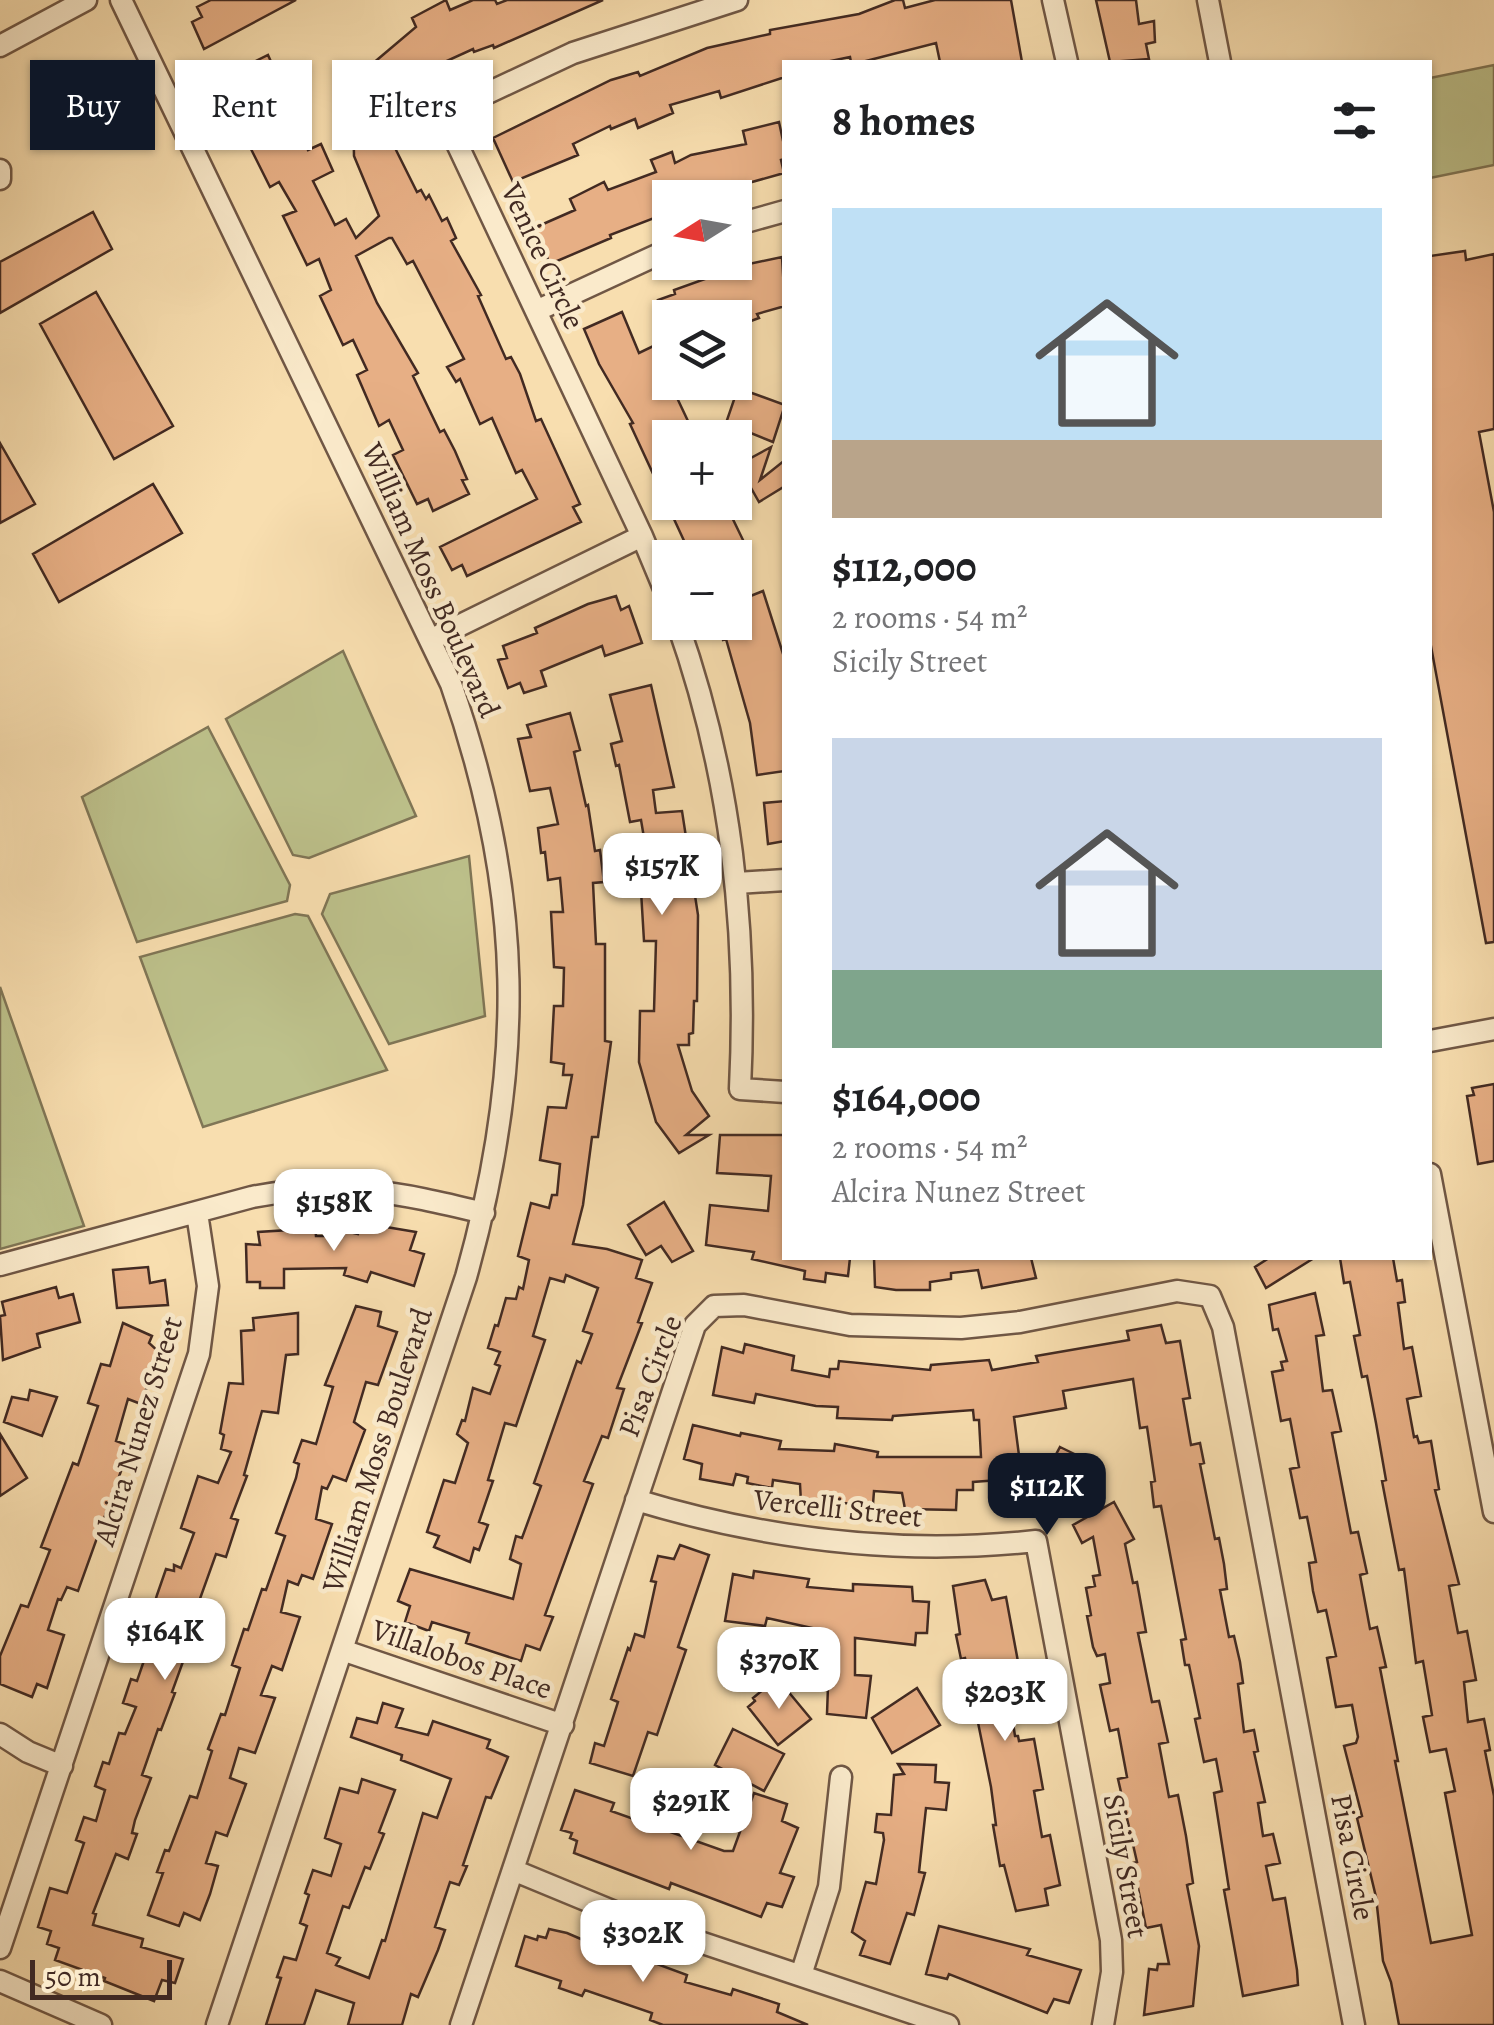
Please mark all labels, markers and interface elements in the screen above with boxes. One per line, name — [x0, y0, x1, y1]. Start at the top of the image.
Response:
chip: Buy — [30, 60, 155, 150]
chip: Rent — [175, 60, 312, 150]
chip: Filters — [332, 60, 493, 150]
text: 8 homes — [832, 92, 976, 149]
icon: filters — [1327, 93, 1382, 148]
street label: Venice Circle — [491, 175, 594, 336]
north arrow — [652, 180, 752, 280]
map controls — [652, 180, 752, 640]
icon: home — [1017, 273, 1197, 453]
button: layers — [652, 300, 752, 400]
button: + — [652, 420, 752, 520]
street label: William Moss Boulevard — [352, 435, 510, 724]
text: $112,000 — [832, 538, 977, 595]
button: − — [652, 540, 752, 640]
text: 2 rooms · 54 m² — [832, 595, 1028, 639]
text: Sicily Street — [832, 639, 987, 683]
icon: home — [1017, 803, 1197, 983]
pin: $157K — [592, 833, 732, 918]
text: $157K — [625, 843, 699, 887]
text: $164,000 — [832, 1068, 981, 1125]
text: 2 rooms · 54 m² — [832, 1125, 1028, 1169]
pin: $158K — [264, 1169, 404, 1254]
text: Alcira Nunez Street — [832, 1169, 1086, 1213]
text: $158K — [296, 1179, 372, 1223]
street label: William Moss Boulevard — [312, 1302, 442, 1598]
street label: Pisa Circle — [608, 1309, 692, 1443]
street label: Alcira Nunez Street — [84, 1311, 192, 1551]
pin: $112K — [977, 1453, 1117, 1538]
text: $112K — [1010, 1463, 1084, 1507]
street label: Vercelli Street — [751, 1479, 924, 1537]
pin: $164K — [95, 1598, 235, 1683]
text: $164K — [126, 1608, 204, 1652]
street label: Villalobos Place — [366, 1609, 557, 1709]
pin: $370K — [709, 1627, 849, 1712]
text: $370K — [739, 1637, 819, 1681]
pin: $203K — [935, 1659, 1075, 1744]
text: $203K — [964, 1669, 1046, 1713]
pin: $291K — [621, 1768, 761, 1853]
text: $291K — [652, 1778, 730, 1822]
street label: Pisa Circle — [1321, 1790, 1385, 1924]
street label: Sicily Street — [1094, 1791, 1158, 1941]
pin: $302K — [573, 1900, 713, 1985]
text: $302K — [602, 1910, 684, 1954]
scale bar — [30, 1955, 172, 2000]
text: 50 m — [45, 1958, 101, 1996]

